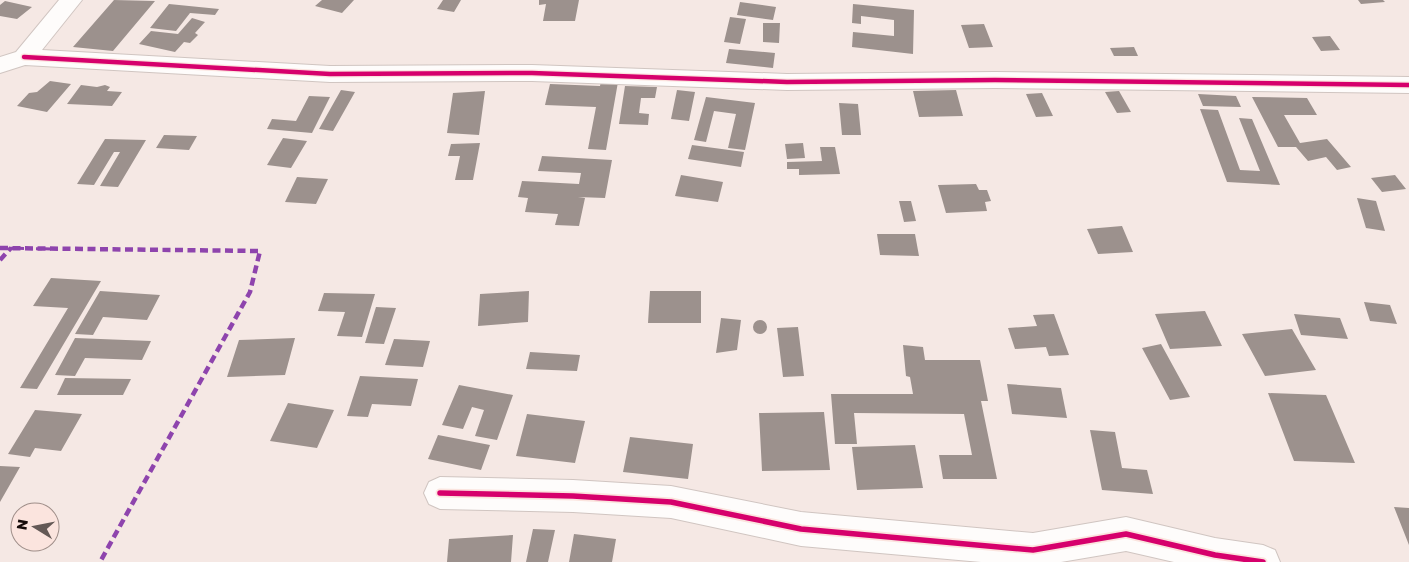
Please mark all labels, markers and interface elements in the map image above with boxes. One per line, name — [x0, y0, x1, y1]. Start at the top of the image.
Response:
north arrow — [10, 502, 60, 552]
text: N — [12, 518, 31, 531]

